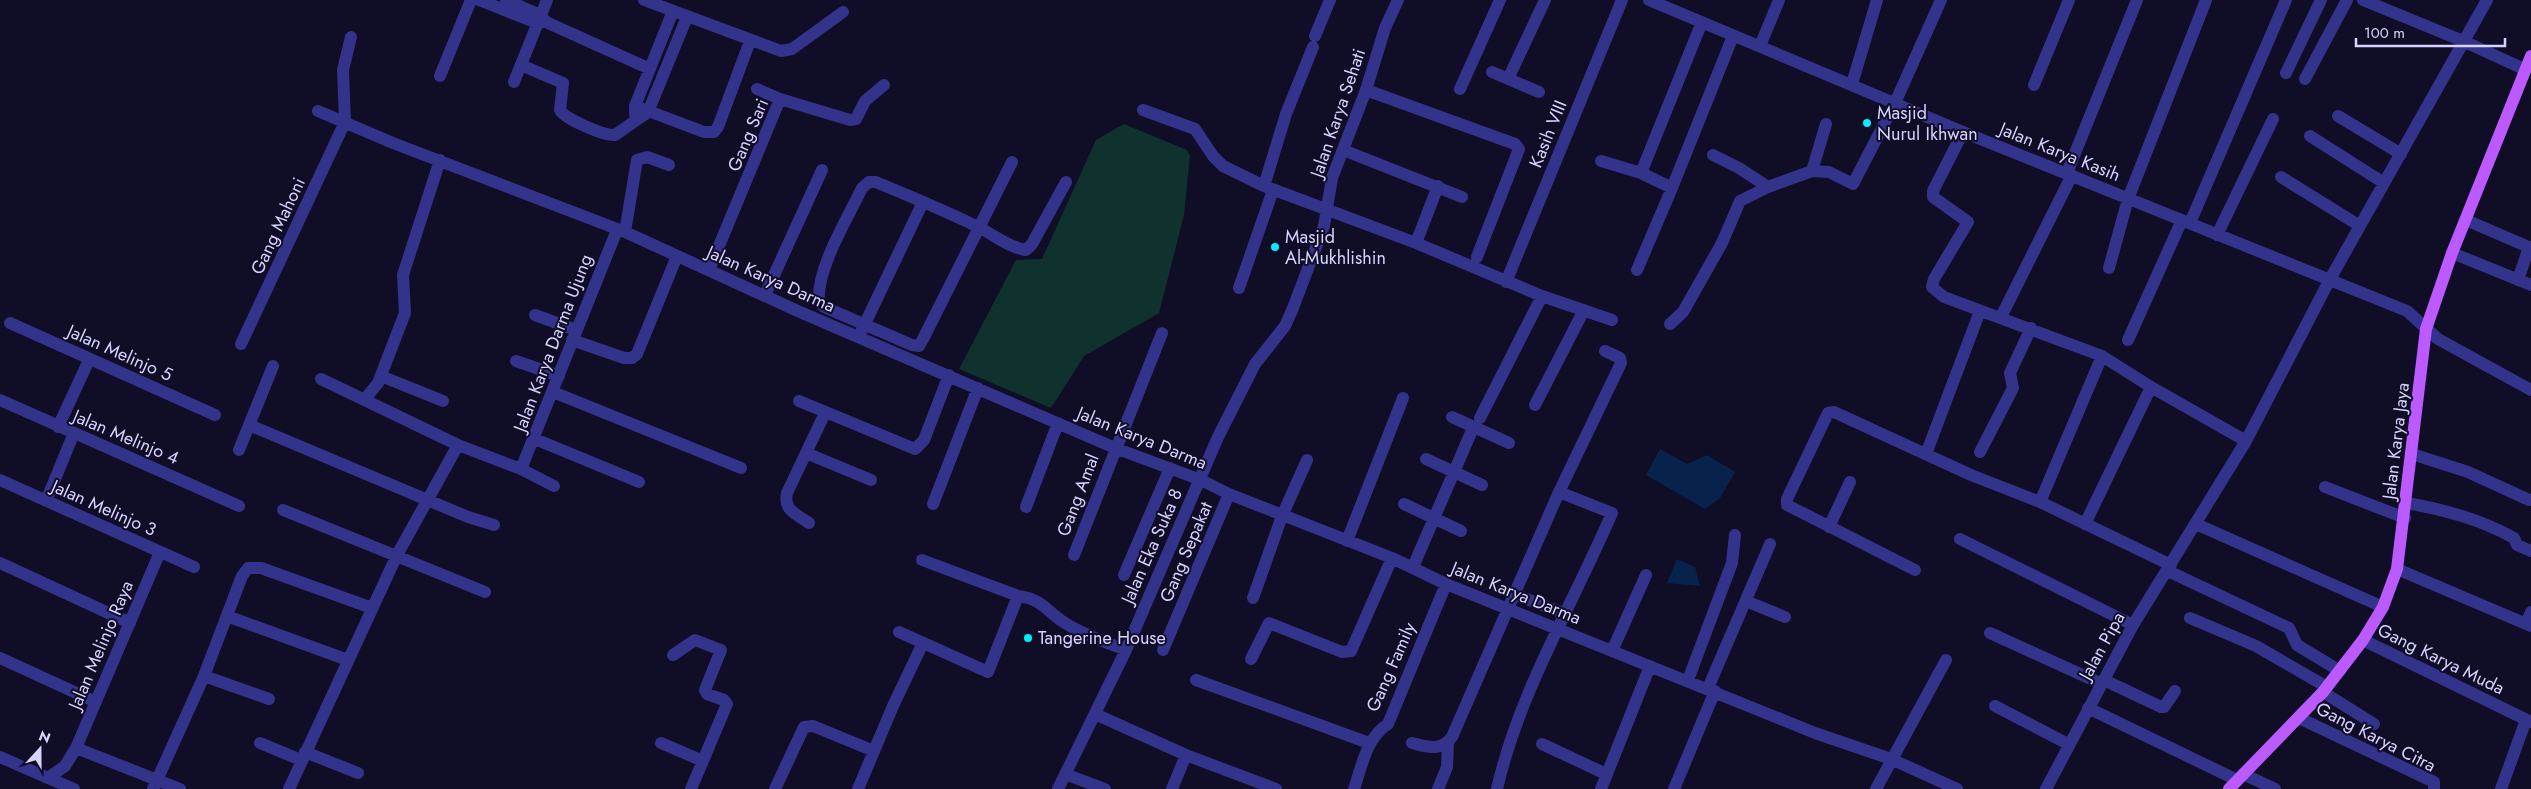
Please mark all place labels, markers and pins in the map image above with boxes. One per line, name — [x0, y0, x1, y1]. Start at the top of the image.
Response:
place label: Masjid Nurul Ikhwan — [1877, 100, 1978, 147]
marker: Masjid Nurul Ikhwan — [1861, 117, 1873, 129]
place label: Masjid Al-Mukhlishin — [1285, 224, 1386, 271]
marker: Masjid Al-Mukhlishin — [1269, 241, 1281, 253]
place label: Tangerine House — [1038, 625, 1166, 651]
marker: Tangerine House — [1022, 632, 1034, 644]

